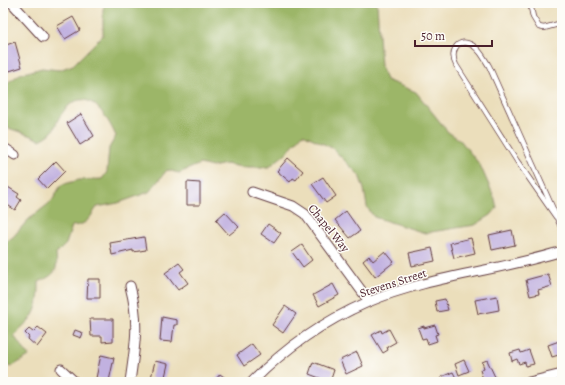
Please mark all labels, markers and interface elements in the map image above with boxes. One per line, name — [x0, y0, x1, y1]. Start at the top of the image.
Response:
scale bar — [415, 22, 492, 48]
text: 50 m — [421, 28, 445, 44]
street label: Chapel Way — [305, 201, 354, 256]
street label: Stevens Street — [357, 265, 429, 301]

